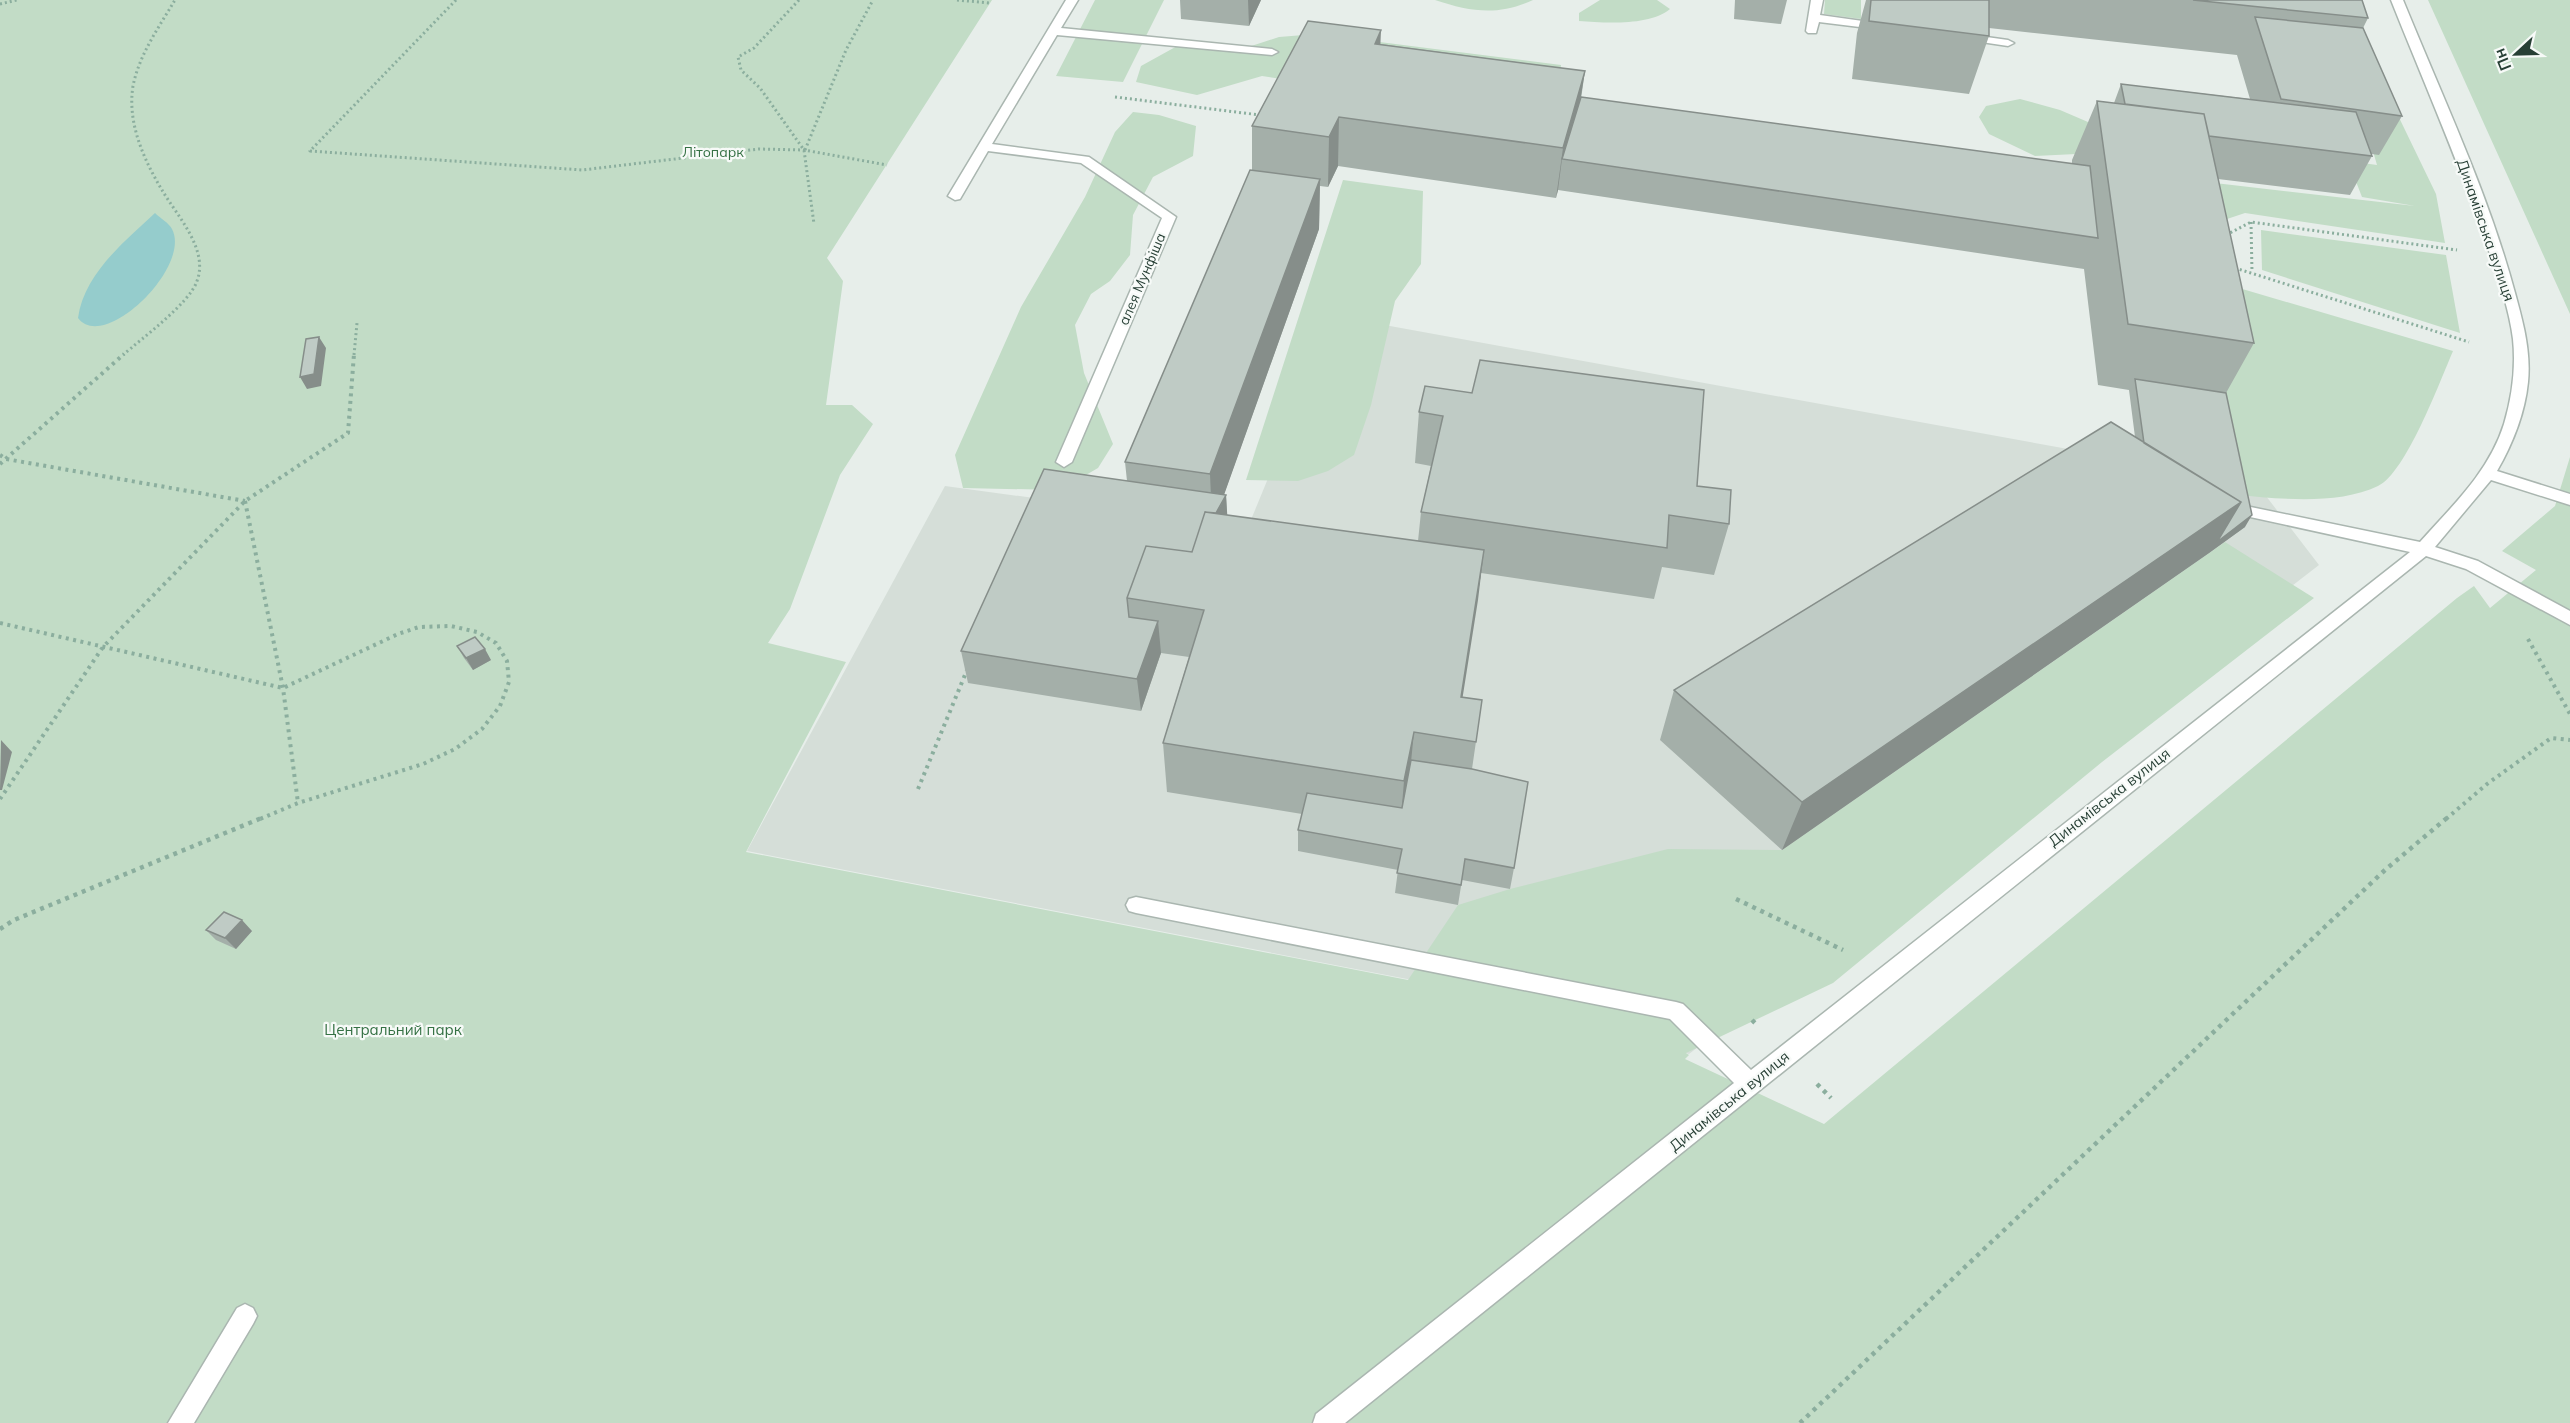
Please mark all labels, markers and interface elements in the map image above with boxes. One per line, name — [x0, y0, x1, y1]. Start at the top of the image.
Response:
north arrow — [2486, 24, 2546, 84]
text: Пн — [2489, 46, 2516, 74]
park label: Літопарк — [682, 143, 744, 161]
street label: Динамівська вулиця — [2453, 156, 2519, 304]
street label: алея Мунфіша — [1114, 230, 1170, 328]
street label: Динамівська вулиця — [2044, 744, 2174, 850]
park label: Центральний парк — [324, 1020, 463, 1039]
street label: Динамівська вулиця — [1665, 1047, 1793, 1155]

